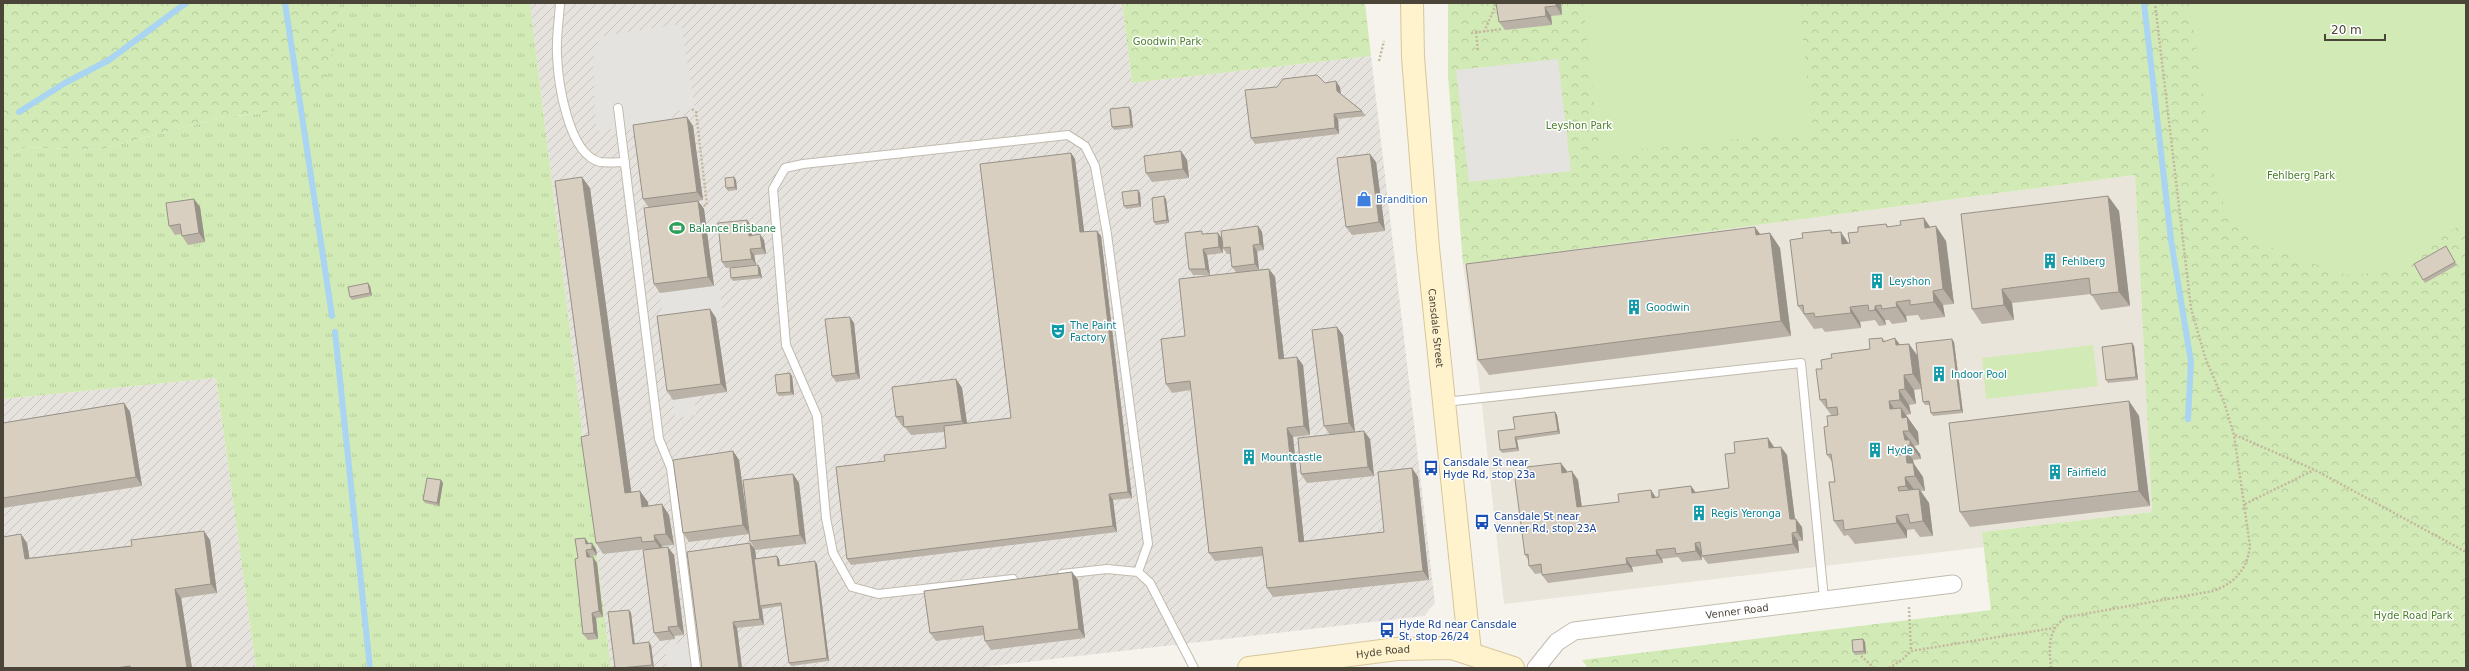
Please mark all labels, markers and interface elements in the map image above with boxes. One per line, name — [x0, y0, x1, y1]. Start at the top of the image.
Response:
scale bar — [2325, 16, 2385, 42]
text: 20 m — [2331, 23, 2362, 37]
park label: Goodwin Park — [1133, 36, 1201, 47]
park label: Leyshon Park — [1546, 120, 1612, 131]
park label: Fehlberg Park — [2267, 170, 2335, 181]
shop icon: Brandition — [1355, 190, 1373, 208]
place label: Brandition — [1376, 194, 1428, 205]
sports icon: Balance Brisbane — [668, 219, 686, 237]
place label: Balance Brisbane — [689, 223, 776, 234]
building icon: Fehlberg — [2041, 252, 2059, 270]
place label: Fehlberg — [2062, 256, 2105, 267]
building icon: Leyshon — [1868, 272, 1886, 290]
place label: Leyshon — [1889, 276, 1930, 287]
street label: Cansdale Street — [1427, 288, 1446, 368]
building icon: Goodwin — [1625, 298, 1643, 316]
place label: Goodwin — [1646, 302, 1690, 313]
place label: The Paint Factory — [1069, 320, 1117, 343]
theatre icon: The Paint Factory — [1049, 322, 1067, 340]
building icon: Indoor Pool — [1930, 365, 1948, 383]
place label: Indoor Pool — [1951, 369, 2007, 380]
building icon: Hyde — [1866, 441, 1884, 459]
place label: Hyde — [1887, 445, 1913, 456]
building icon: Mountcastle — [1240, 448, 1258, 466]
place label: Mountcastle — [1261, 452, 1322, 463]
place label: Cansdale St near Hyde Rd, stop 23a — [1443, 457, 1535, 480]
bus stop icon: Cansdale St near Hyde Rd, stop 23a — [1422, 459, 1440, 477]
building icon: Fairfield — [2046, 463, 2064, 481]
place label: Fairfield — [2067, 467, 2106, 478]
building icon: Regis Yeronga — [1690, 504, 1708, 522]
place label: Regis Yeronga — [1711, 508, 1781, 519]
place label: Cansdale St near Venner Rd, stop 23A — [1494, 511, 1596, 534]
bus stop icon: Cansdale St near Venner Rd, stop 23A — [1473, 513, 1491, 531]
street label: Venner Road — [1705, 601, 1769, 620]
park label: Hyde Road Park — [2374, 610, 2453, 621]
place label: Hyde Rd near Cansdale St, stop 26/24 — [1399, 619, 1517, 642]
bus stop icon: Hyde Rd near Cansdale St, stop 26/24 — [1378, 621, 1396, 639]
street label: Hyde Road — [1355, 643, 1410, 660]

